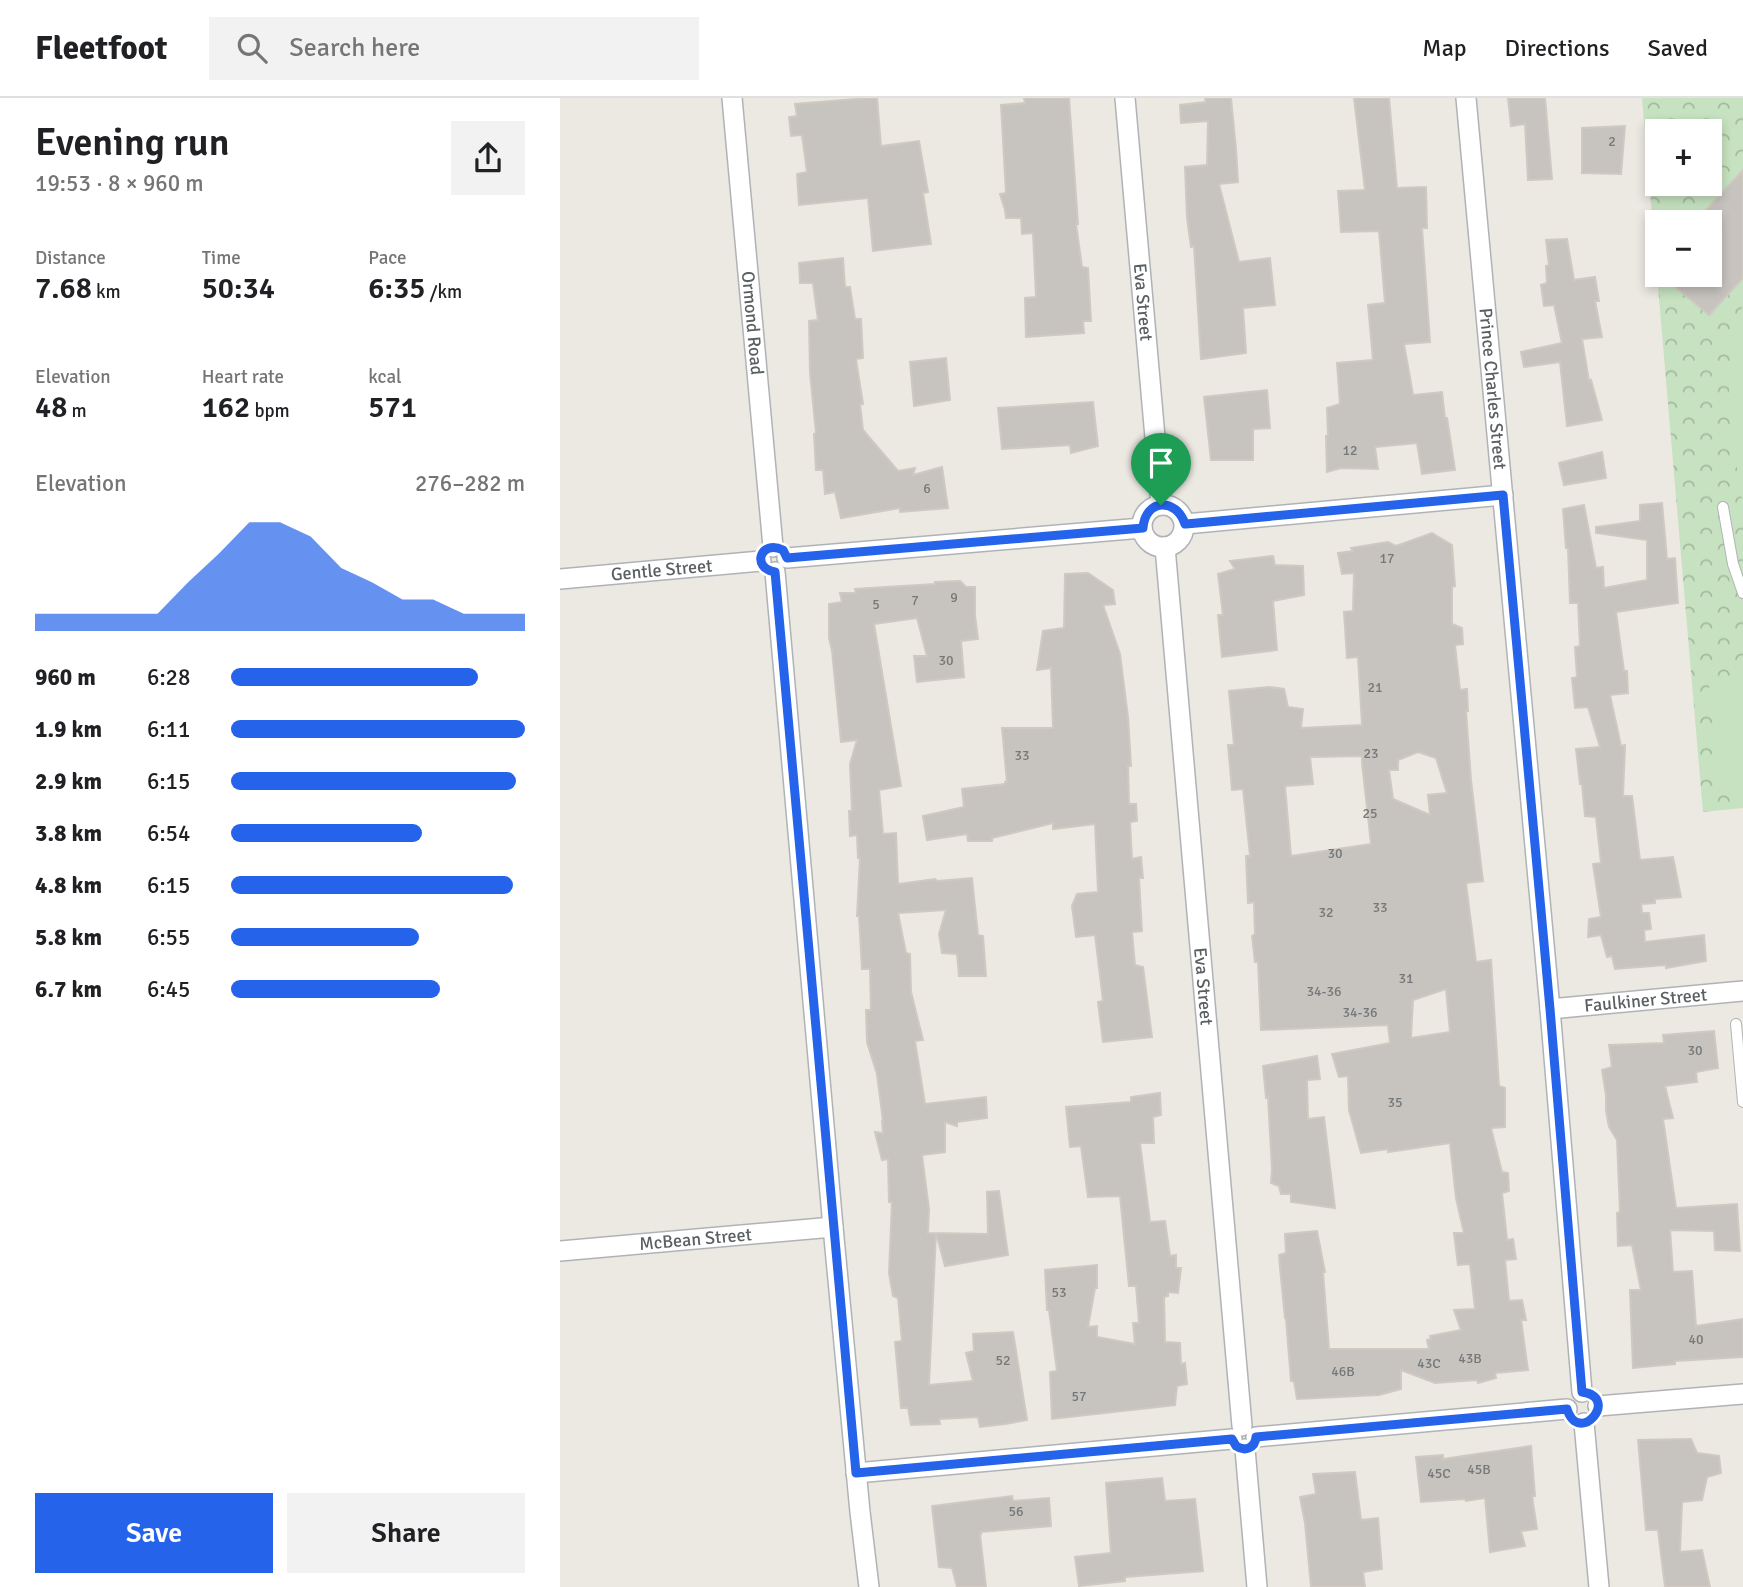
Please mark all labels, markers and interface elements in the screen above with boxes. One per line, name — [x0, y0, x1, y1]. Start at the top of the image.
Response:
search box — [209, 17, 699, 80]
text: Fleetfoot — [35, 28, 167, 69]
icon: search — [233, 29, 271, 67]
text: Search here — [289, 32, 420, 64]
text: Map — [1422, 33, 1467, 63]
text: Directions — [1505, 33, 1610, 63]
text: Saved — [1648, 33, 1708, 63]
text: Evening run — [35, 119, 229, 166]
map controls — [1645, 119, 1722, 287]
button: + — [1645, 119, 1722, 196]
button: share — [451, 121, 525, 195]
house number: 2 — [1608, 133, 1616, 150]
text: 19:53 · 8 × 960 m — [35, 169, 204, 198]
button: − — [1645, 210, 1722, 287]
text: Distance — [35, 246, 106, 270]
text: Time — [202, 246, 241, 270]
text: Pace — [368, 246, 407, 270]
street label: Eva Street — [1129, 262, 1157, 342]
text: 7.68 — [35, 270, 92, 307]
text: 50:34 — [202, 270, 275, 307]
text: 6:35 — [368, 270, 425, 307]
street label: Ormond Road — [737, 270, 768, 376]
text: km — [92, 280, 121, 304]
text: /km — [425, 280, 462, 304]
street label: Prince Charles Street — [1474, 307, 1511, 471]
text: Elevation — [35, 365, 111, 389]
text: Heart rate — [202, 365, 284, 389]
text: kcal — [368, 365, 402, 389]
text: 48 — [35, 389, 67, 426]
text: 162 — [202, 389, 250, 426]
text: 571 — [368, 389, 417, 426]
text: m — [67, 399, 87, 423]
text: bpm — [250, 399, 290, 423]
pin — [1131, 433, 1191, 505]
house number: 12 — [1342, 442, 1358, 459]
icon: arrive — [1142, 444, 1180, 482]
text: Elevation — [35, 469, 127, 498]
text: 276–282 m — [415, 469, 525, 498]
house number: 6 — [923, 480, 931, 497]
house number: 17 — [1379, 550, 1395, 567]
street label: Gentle Street — [610, 554, 713, 585]
house number: 9 — [950, 589, 958, 606]
house number: 7 — [911, 592, 919, 609]
house number: 5 — [872, 596, 880, 613]
house number: 30 — [938, 652, 954, 669]
text: 960 m — [35, 663, 96, 692]
text: 6:28 — [147, 663, 190, 692]
house number: 21 — [1367, 679, 1383, 696]
text: 1.9 km — [35, 715, 102, 744]
text: 6:11 — [147, 715, 190, 744]
house number: 23 — [1363, 745, 1379, 762]
house number: 33 — [1014, 747, 1030, 764]
text: 2.9 km — [35, 767, 102, 796]
text: 6:15 — [147, 767, 190, 796]
house number: 25 — [1362, 805, 1378, 822]
text: 3.8 km — [35, 819, 102, 848]
text: 6:54 — [147, 819, 190, 848]
house number: 30 — [1327, 845, 1343, 862]
text: 4.8 km — [35, 871, 102, 900]
text: 6:15 — [147, 871, 190, 900]
house number: 33 — [1372, 899, 1388, 916]
house number: 32 — [1318, 904, 1334, 921]
text: 5.8 km — [35, 923, 102, 952]
text: 6:55 — [147, 923, 190, 952]
street label: Eva Street — [1189, 946, 1218, 1026]
house number: 31 — [1398, 970, 1414, 987]
text: 6.7 km — [35, 975, 102, 1004]
text: 6:45 — [147, 975, 190, 1004]
house number: 34-36 — [1306, 983, 1342, 1000]
street label: Faulkiner Street — [1583, 983, 1708, 1017]
house number: 34-36 — [1342, 1004, 1378, 1021]
house number: 30 — [1687, 1042, 1703, 1059]
house number: 35 — [1387, 1094, 1403, 1111]
street label: McBean Street — [638, 1223, 753, 1255]
house number: 53 — [1051, 1284, 1067, 1301]
house number: 40 — [1688, 1331, 1704, 1348]
house number: 43B — [1458, 1350, 1482, 1367]
house number: 52 — [995, 1352, 1011, 1369]
house number: 43C — [1417, 1355, 1441, 1372]
house number: 46B — [1331, 1363, 1355, 1380]
house number: 57 — [1071, 1388, 1087, 1405]
house number: 45B — [1467, 1461, 1491, 1478]
house number: 45C — [1427, 1465, 1451, 1482]
button: Save — [35, 1493, 273, 1573]
button: Share — [287, 1493, 525, 1573]
house number: 56 — [1008, 1503, 1024, 1520]

